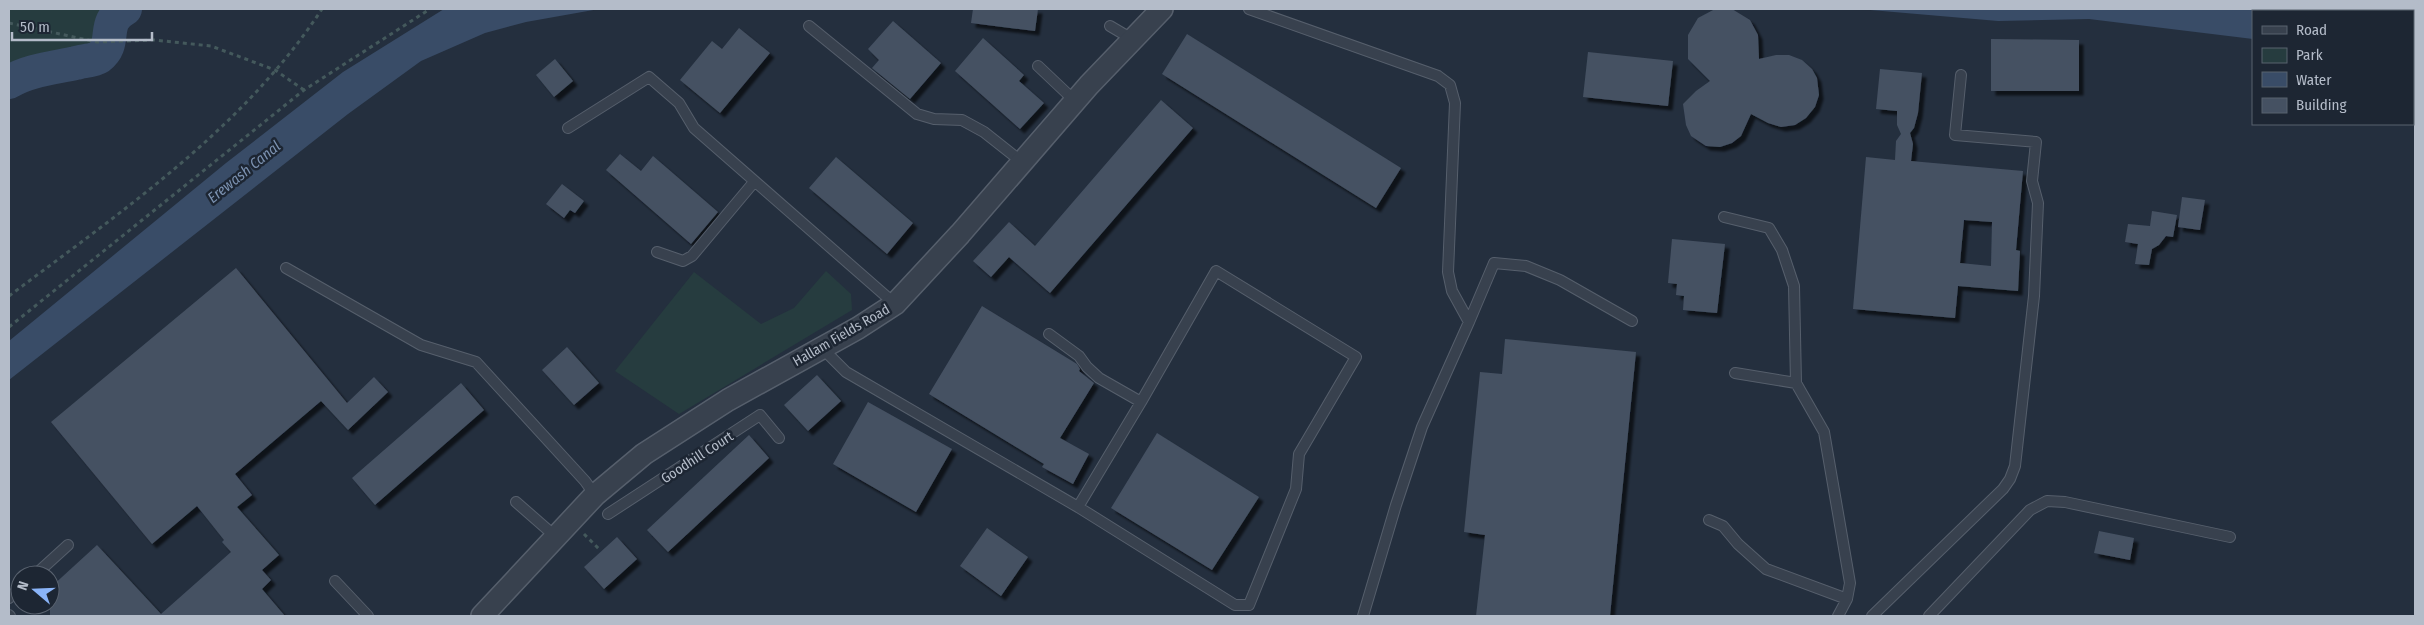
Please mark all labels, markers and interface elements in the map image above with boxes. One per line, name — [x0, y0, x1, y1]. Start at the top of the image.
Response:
scale bar — [12, 10, 152, 42]
legend — [2252, 10, 2414, 125]
text: 50 m — [20, 18, 50, 36]
text: Road — [2296, 21, 2327, 39]
text: Park — [2296, 46, 2323, 64]
text: Water — [2296, 71, 2332, 89]
text: Building — [2296, 96, 2347, 114]
water label: Erewash Canal — [204, 137, 284, 207]
street label: Hallam Fields Road — [790, 301, 893, 370]
street label: Goodhill Court — [658, 428, 737, 487]
north arrow — [10, 565, 60, 615]
text: N — [14, 579, 33, 593]

